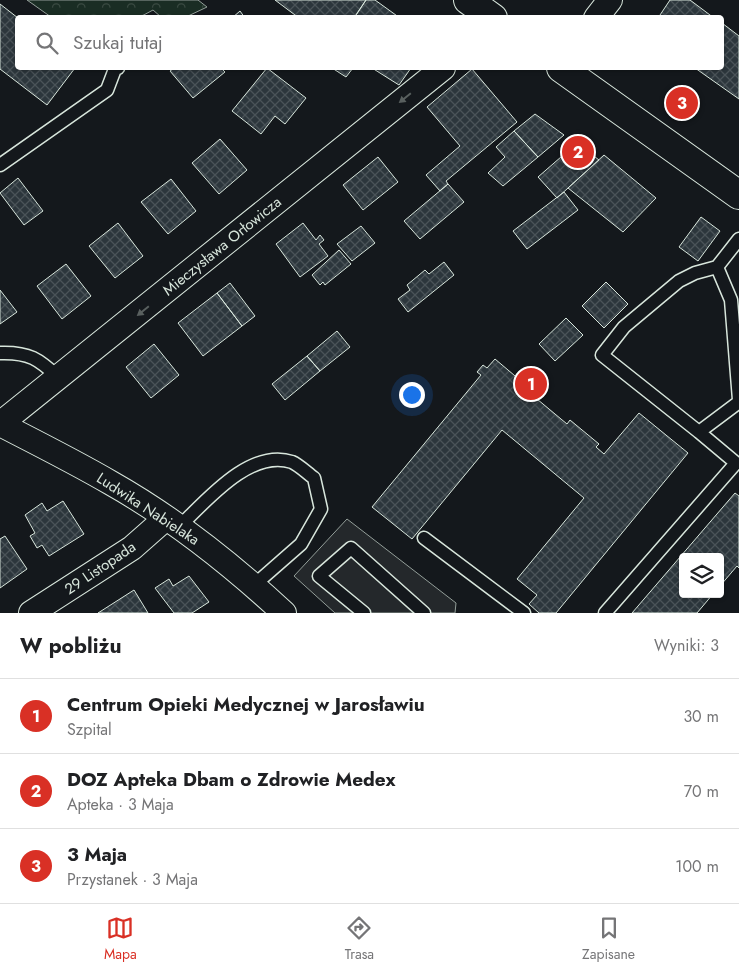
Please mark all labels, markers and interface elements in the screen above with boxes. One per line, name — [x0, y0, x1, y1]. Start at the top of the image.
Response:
search box — [15, 15, 724, 70]
icon: search — [33, 29, 61, 57]
text: Szukaj tutaj — [73, 29, 163, 56]
pin: 3 — [666, 84, 698, 122]
one-way arrow — [399, 93, 412, 104]
pin: 2 — [562, 133, 594, 171]
street label: Mieczysława Orłowicza — [158, 191, 286, 301]
one-way arrow — [137, 305, 150, 316]
pin: 1 — [515, 365, 547, 403]
your location — [399, 382, 425, 408]
street label: Ludwika Nabielaka — [92, 467, 204, 551]
street label: 29 Listopada — [60, 536, 140, 600]
map controls — [679, 553, 724, 598]
button: layers — [679, 553, 724, 598]
text: W pobliżu — [20, 631, 121, 661]
text: Wyniki: 3 — [654, 634, 719, 657]
text: Centrum Opieki Medycznej w Jarosławiu — [67, 691, 425, 718]
text: 1 — [32, 705, 40, 728]
text: 30 m — [683, 705, 719, 728]
text: Szpital — [67, 718, 112, 741]
text: DOZ Apteka Dbam o Zdrowie Medex — [67, 766, 396, 793]
text: 2 — [31, 780, 41, 803]
text: 70 m — [684, 780, 719, 803]
text: Apteka · 3 Maja — [67, 793, 174, 816]
text: 3 Maja — [67, 841, 127, 868]
text: 3 — [31, 855, 41, 878]
text: 100 m — [675, 855, 719, 878]
text: Przystanek · 3 Maja — [67, 868, 198, 891]
tab: Mapa — [104, 914, 137, 964]
tab: Trasa — [345, 914, 374, 964]
tab: Zapisane — [582, 914, 635, 964]

